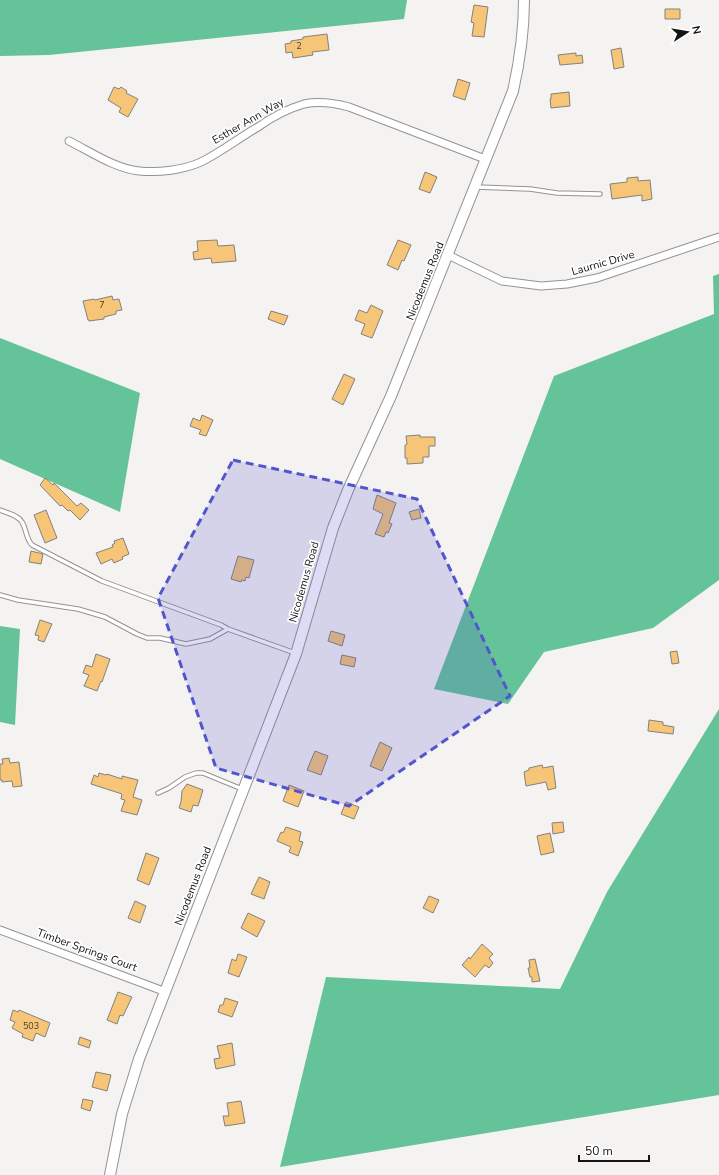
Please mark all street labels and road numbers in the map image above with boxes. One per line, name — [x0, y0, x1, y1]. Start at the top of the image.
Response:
street label: Esther Ann Way — [209, 94, 287, 148]
street label: Nicodemus Road — [402, 240, 448, 322]
street label: Laurnic Drive — [570, 247, 636, 279]
street label: Nicodemus Road — [285, 540, 323, 624]
street label: Nicodemus Road — [171, 844, 215, 928]
street label: Timber Springs Court — [35, 925, 139, 975]

